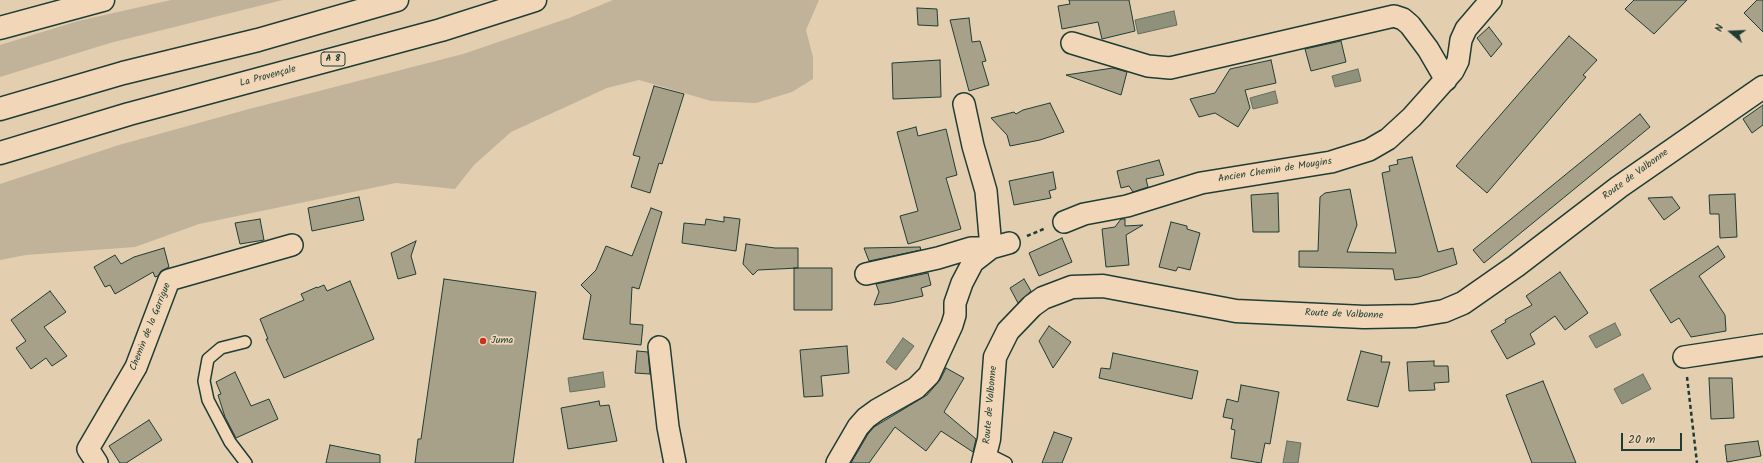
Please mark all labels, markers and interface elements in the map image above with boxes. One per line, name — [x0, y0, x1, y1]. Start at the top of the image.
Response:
north arrow — [1711, 12, 1751, 52]
text: N — [1710, 22, 1729, 34]
road number: A 8 — [321, 52, 345, 66]
street label: La Provençale — [239, 64, 297, 90]
street label: Route de Valbonne — [1601, 147, 1671, 203]
street label: Ancien Chemin de Mougins — [1217, 156, 1333, 186]
street label: Chemin de la Garrigue — [128, 281, 174, 373]
street label: Route de Valbonne — [1305, 308, 1383, 322]
place label: Juma — [491, 335, 513, 347]
marker: Juma — [478, 336, 488, 346]
street label: Route de Valbonne — [982, 365, 1000, 445]
scale bar — [1623, 425, 1684, 451]
text: 20 m — [1628, 430, 1655, 449]

